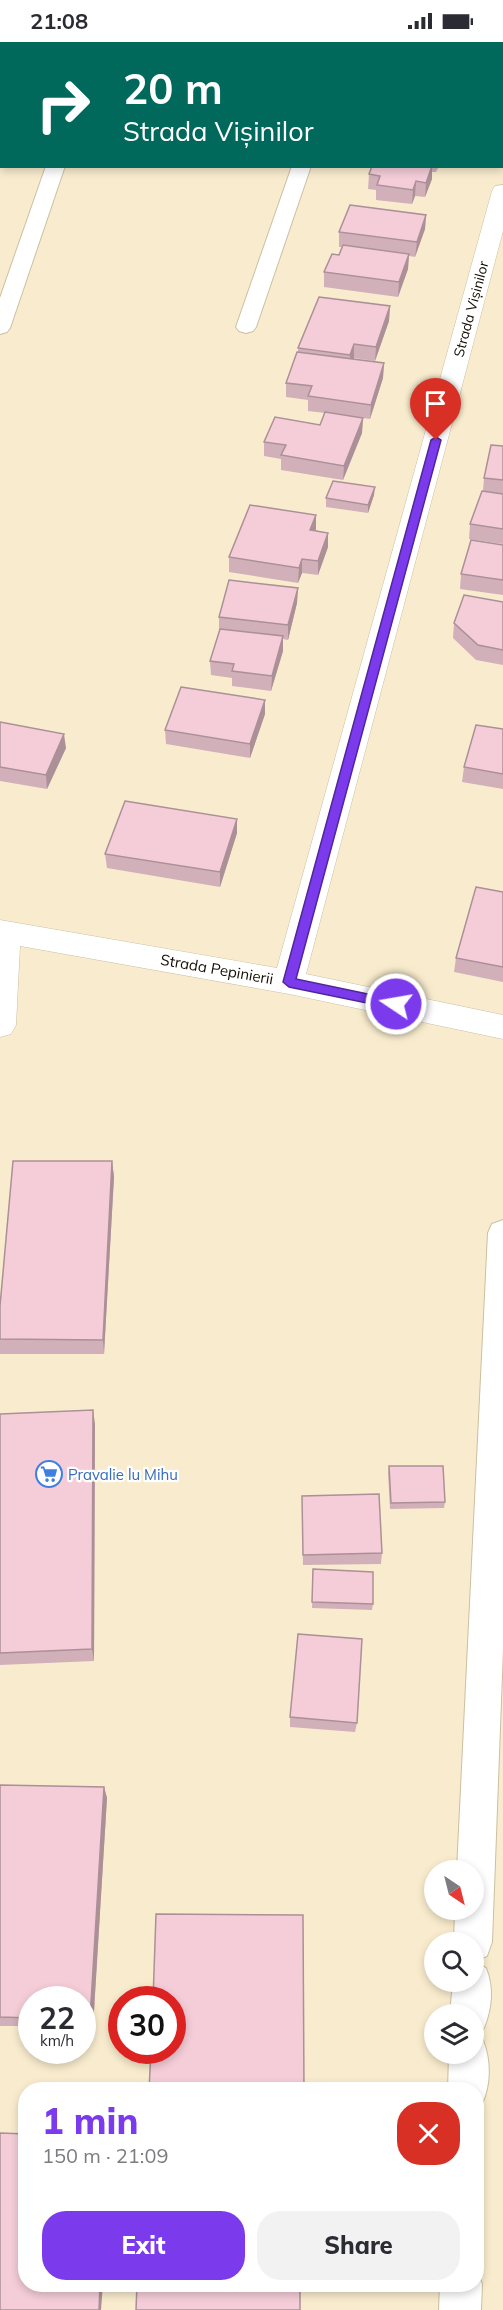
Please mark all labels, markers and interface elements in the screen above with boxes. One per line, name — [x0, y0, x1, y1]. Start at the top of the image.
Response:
text: 21:08 — [30, 7, 88, 35]
text: 20 m — [123, 62, 223, 115]
icon: right — [24, 66, 102, 144]
text: Strada Vișinilor — [123, 114, 314, 148]
street label: Strada Vișinilor — [450, 258, 493, 359]
pin — [410, 378, 461, 440]
icon: arrive — [419, 387, 452, 420]
street label: Strada Pepinierii — [159, 950, 275, 988]
position arrow — [364, 972, 428, 1036]
supermarket icon: Pravalie lu Mihu — [34, 1459, 64, 1489]
place label: Pravalie lu Mihu — [68, 1465, 178, 1484]
north arrow — [424, 1860, 484, 1920]
map controls — [424, 1860, 484, 2064]
button: search — [424, 1932, 484, 1992]
speed limit sign: 30 — [108, 1986, 186, 2064]
text: 22 — [39, 1999, 75, 2037]
button: layers — [424, 2004, 484, 2064]
text: km/h — [40, 2031, 74, 2050]
text: 1 min — [42, 2098, 138, 2143]
button: close — [397, 2102, 460, 2165]
text: 150 m · 21:09 — [42, 2143, 168, 2168]
button: Exit — [42, 2211, 245, 2280]
button: Share — [257, 2211, 460, 2280]

